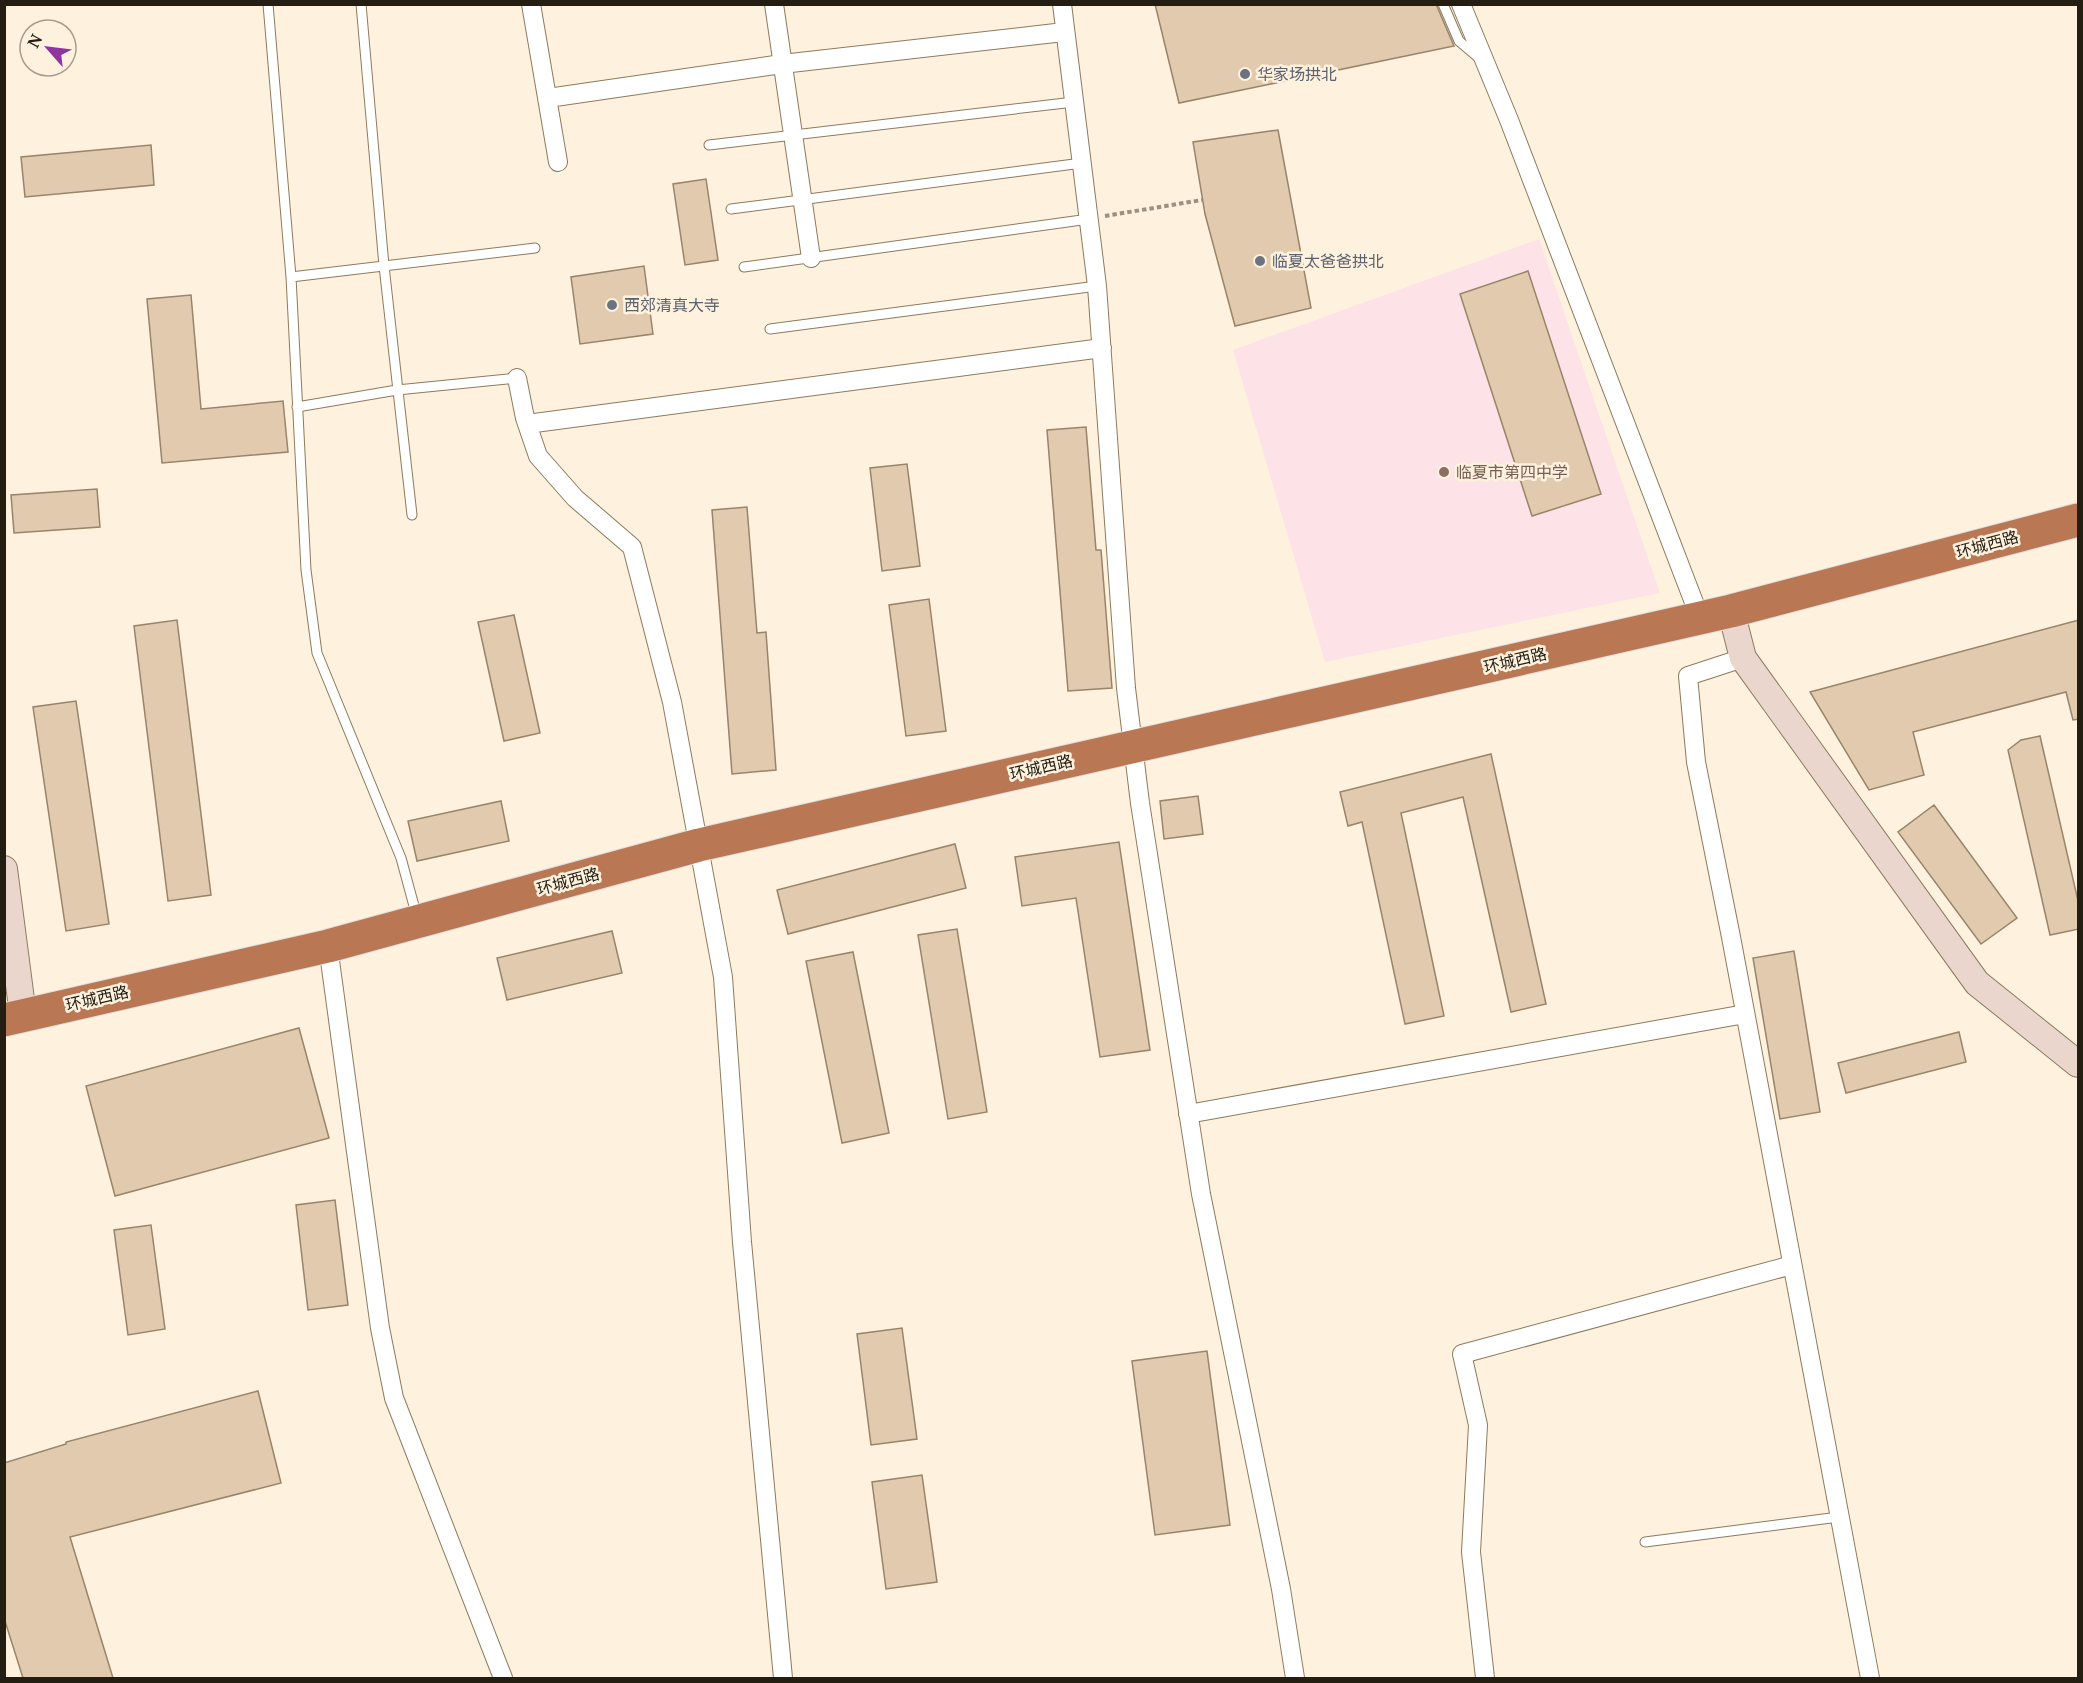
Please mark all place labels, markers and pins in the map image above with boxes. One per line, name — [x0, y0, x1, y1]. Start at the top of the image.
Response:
place label: 华家场拱北 — [1257, 63, 1337, 85]
marker: 华家场拱北 — [1238, 67, 1252, 81]
place label: 临夏太爸爸拱北 — [1272, 250, 1384, 272]
marker: 临夏太爸爸拱北 — [1253, 254, 1267, 268]
place label: 西郊清真大寺 — [624, 294, 720, 316]
marker: 西郊清真大寺 — [605, 298, 619, 312]
place label: 临夏市第四中学 — [1456, 461, 1568, 483]
marker: 临夏市第四中学 — [1437, 465, 1451, 479]

